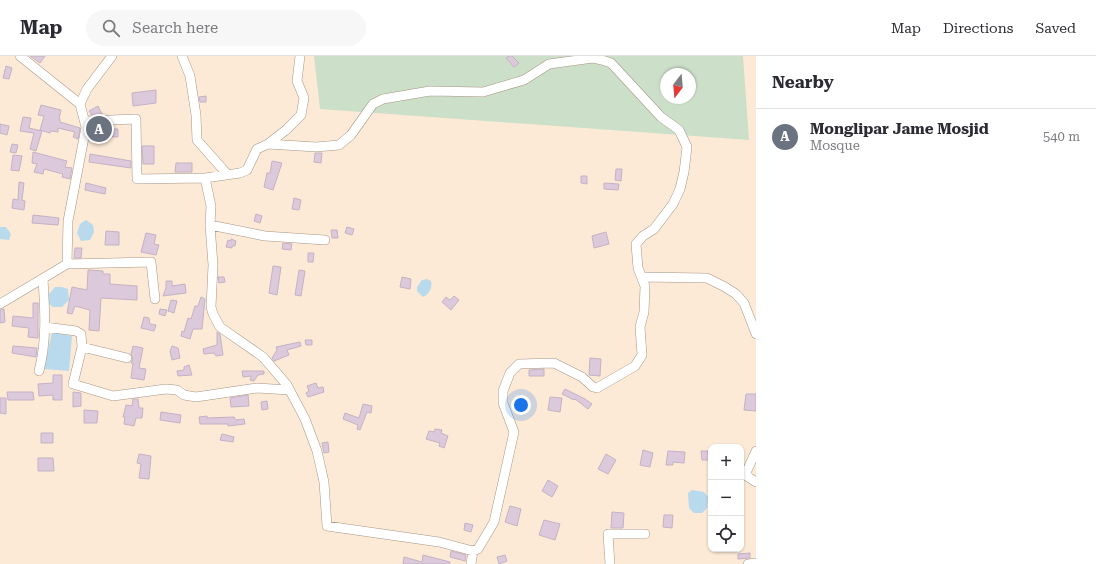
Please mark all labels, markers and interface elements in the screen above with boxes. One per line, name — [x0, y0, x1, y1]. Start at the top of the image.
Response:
search box — [86, 10, 366, 46]
text: Map — [20, 16, 62, 39]
icon: search — [100, 17, 122, 39]
text: Search here — [132, 19, 218, 37]
text: Map — [891, 20, 921, 36]
text: Directions — [943, 20, 1013, 36]
text: Saved — [1035, 20, 1076, 36]
north arrow — [660, 68, 696, 104]
text: Nearby — [772, 72, 834, 92]
pin: A — [86, 114, 112, 144]
text: Monglipar Jame Mosjid — [810, 120, 989, 138]
text: A — [780, 129, 790, 144]
text: 540 m — [1043, 129, 1080, 144]
text: Mosque — [810, 138, 860, 153]
your location — [511, 395, 531, 415]
map controls — [708, 444, 744, 552]
button: + — [708, 444, 744, 480]
button: − — [708, 480, 744, 516]
button: locate — [708, 516, 744, 552]

